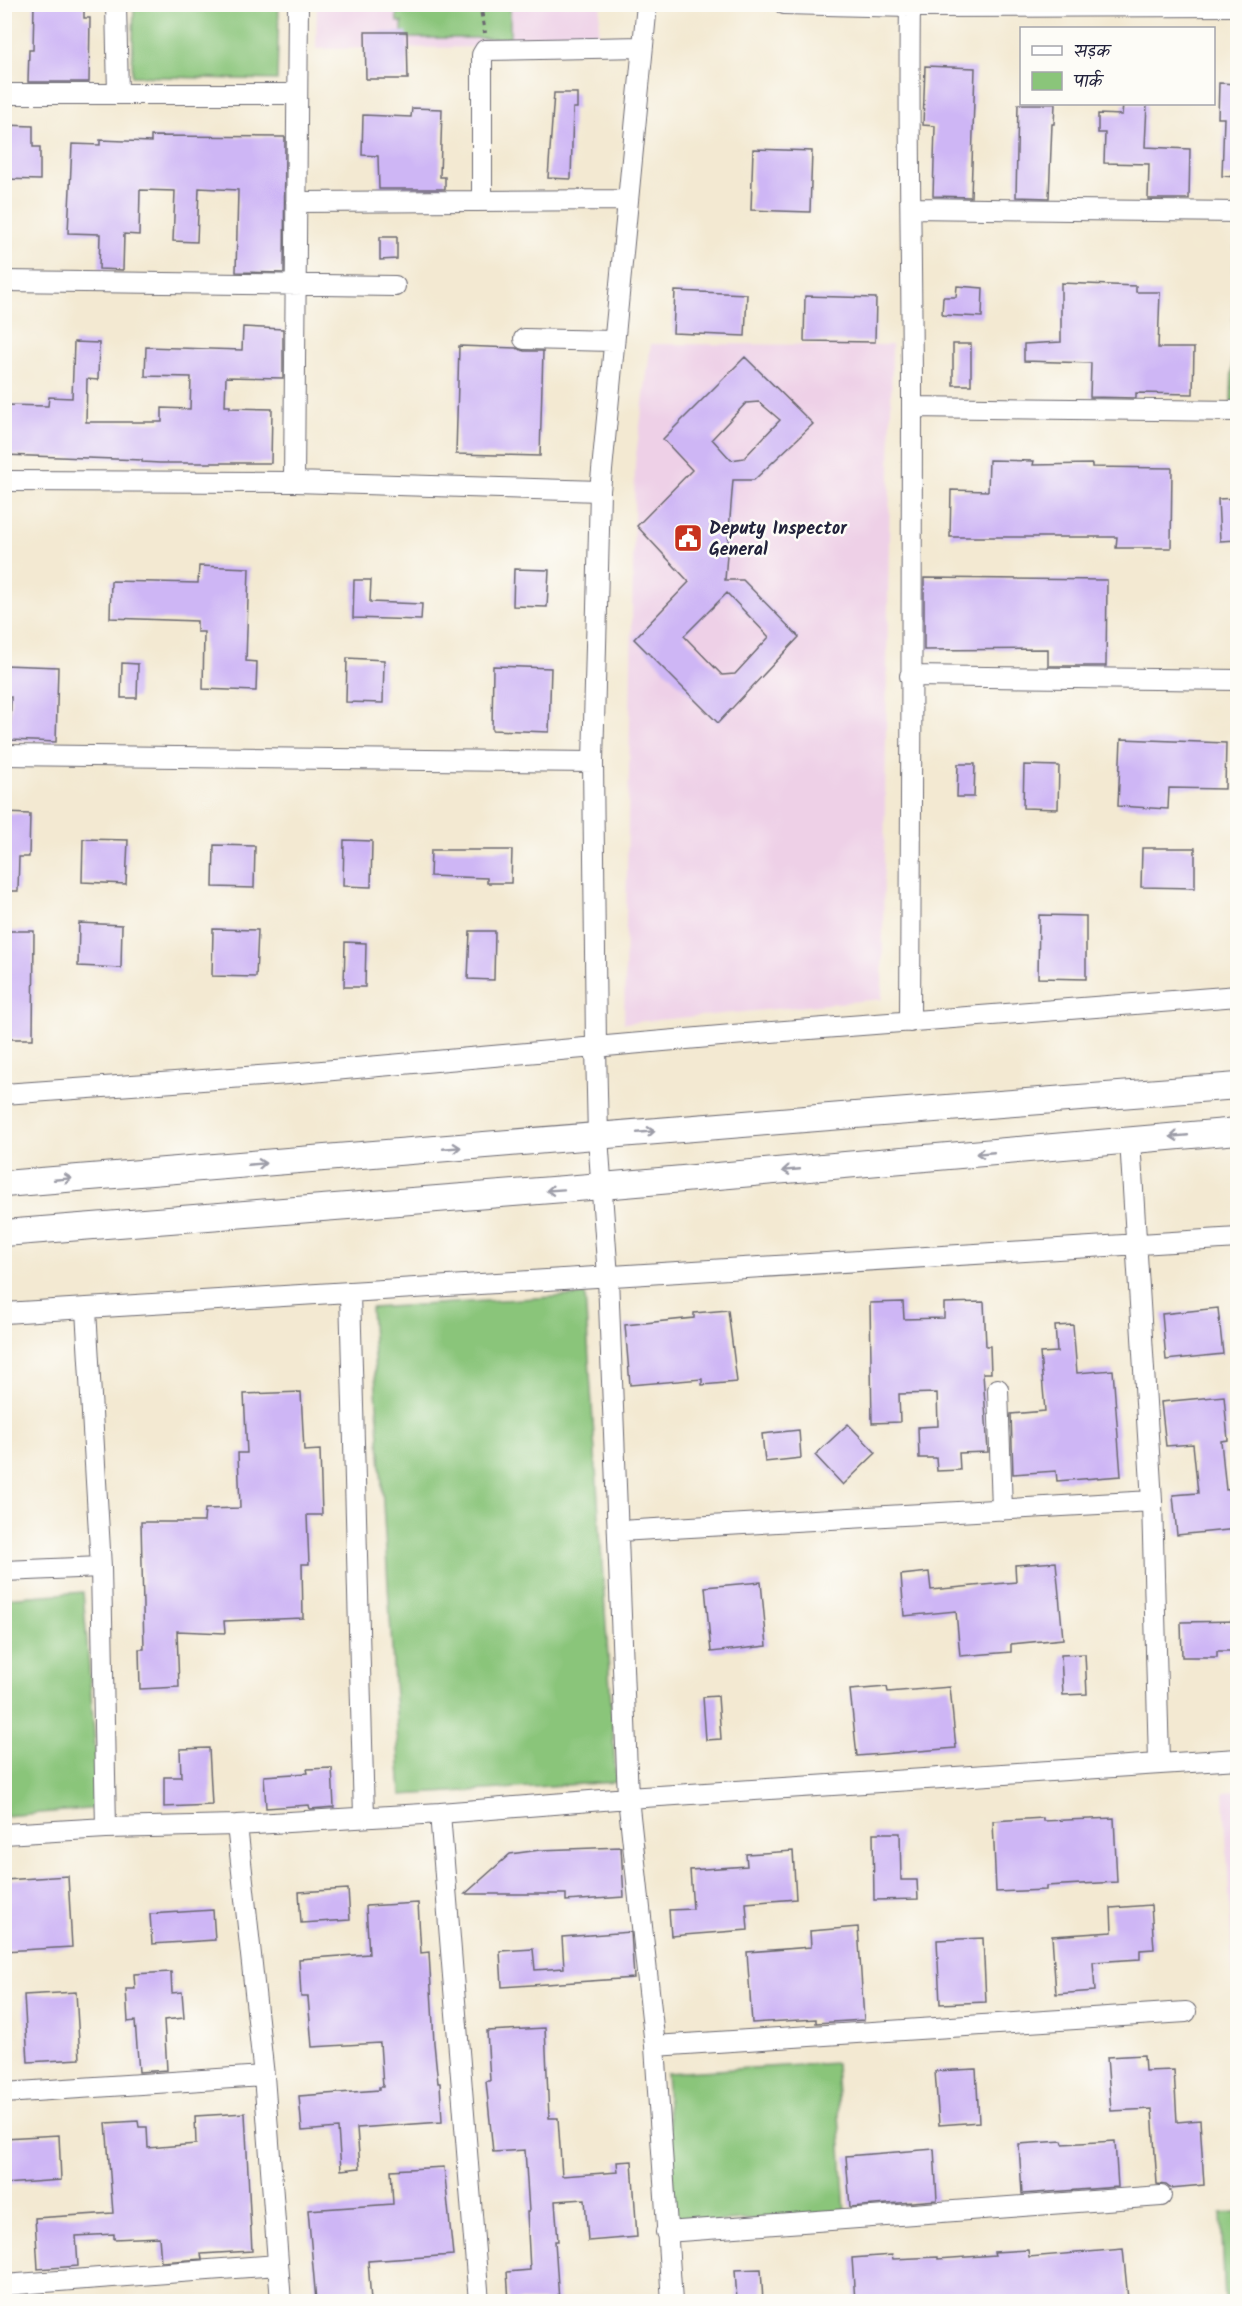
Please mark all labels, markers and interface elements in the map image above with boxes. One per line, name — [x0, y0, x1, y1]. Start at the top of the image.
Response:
legend — [1020, 27, 1215, 105]
text: सड़क — [1074, 38, 1112, 67]
text: पार्क — [1073, 68, 1105, 97]
place label: Deputy Inspector General — [709, 515, 848, 565]
public building icon: Deputy Inspector General — [672, 522, 704, 554]
one-way arrow — [635, 1127, 655, 1138]
one-way arrow — [1170, 1131, 1190, 1142]
one-way arrow — [441, 1142, 461, 1153]
one-way arrow — [975, 1147, 995, 1158]
one-way arrow — [247, 1158, 267, 1169]
one-way arrow — [781, 1165, 801, 1176]
one-way arrow — [52, 1173, 72, 1184]
one-way arrow — [545, 1185, 565, 1196]

